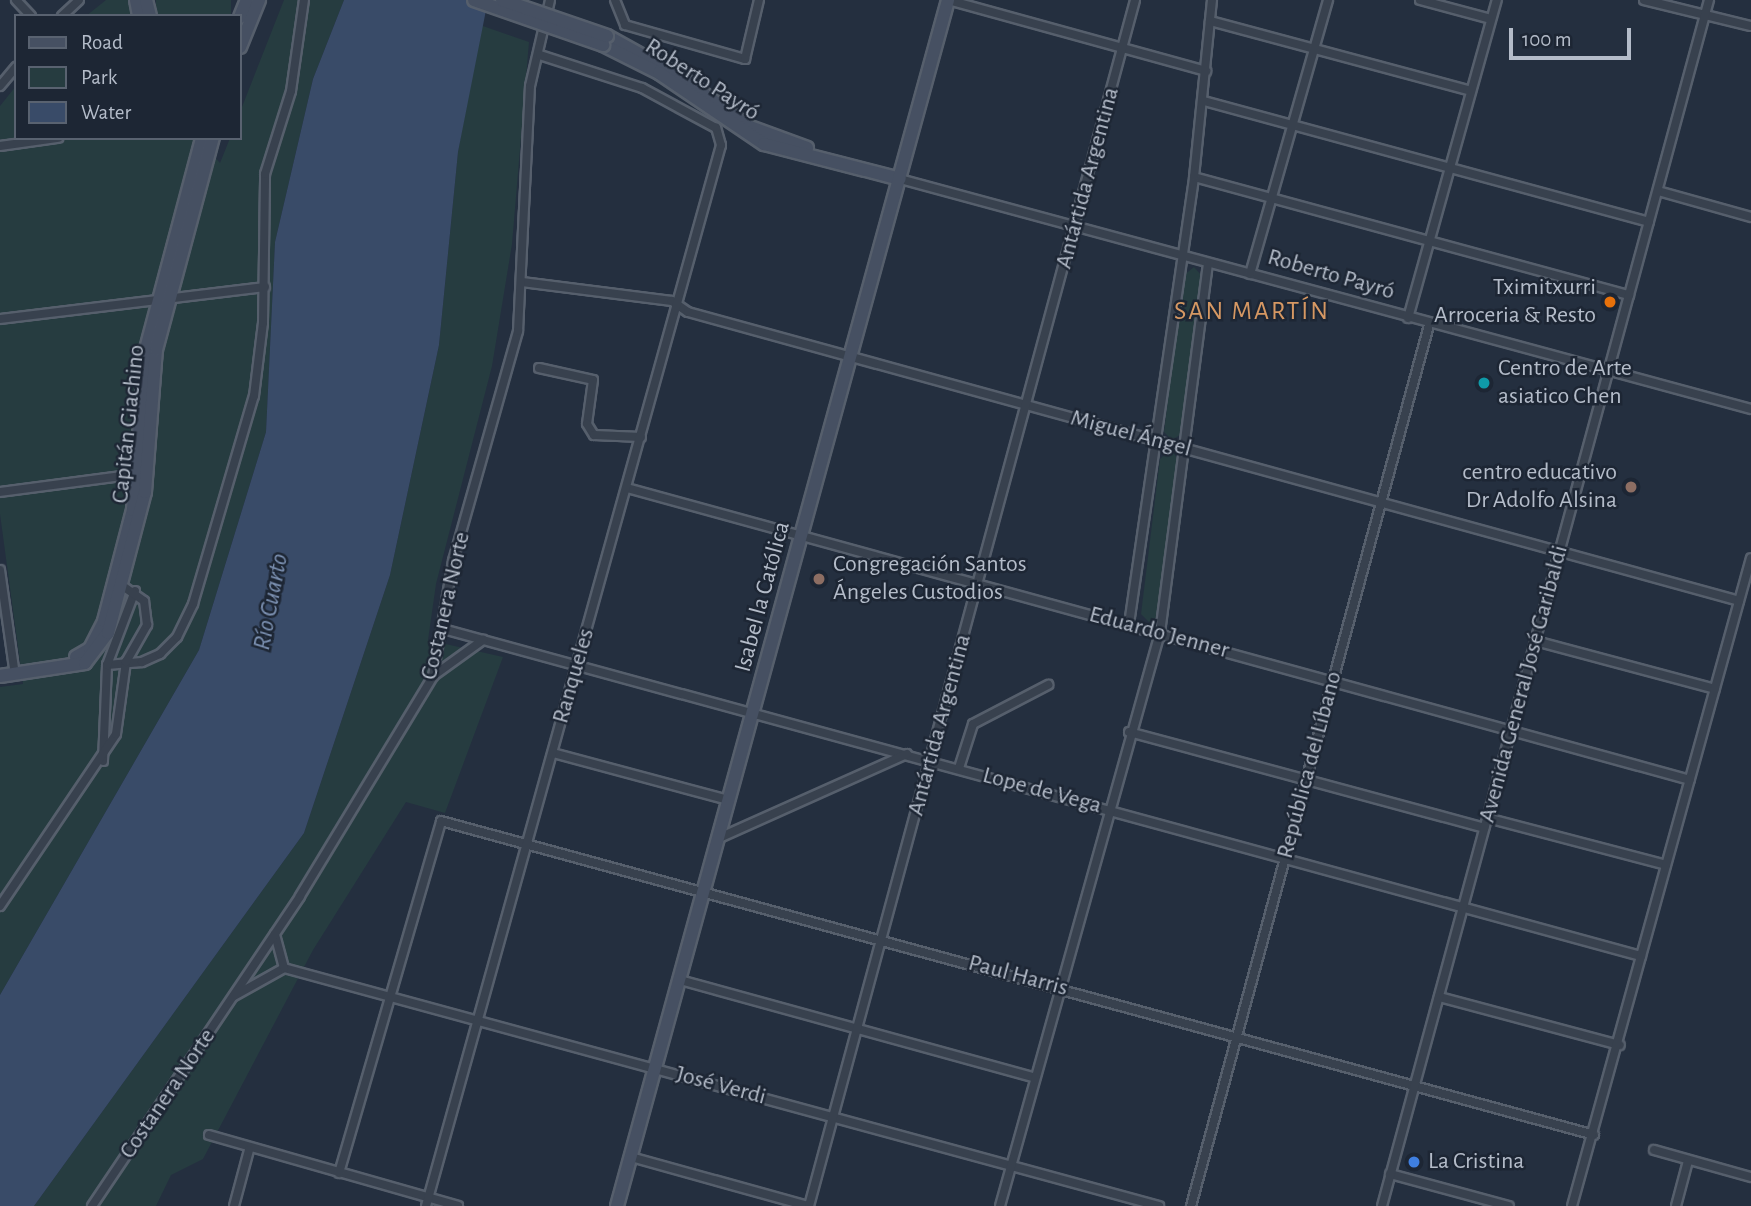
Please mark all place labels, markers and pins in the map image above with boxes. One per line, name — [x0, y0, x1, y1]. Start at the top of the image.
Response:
place label: Tximitxurri Arroceria & Resto — [1434, 274, 1596, 330]
marker: Tximitxurri Arroceria & Resto — [1602, 294, 1618, 310]
place label: Centro de Arte asiatico Chen — [1498, 355, 1632, 411]
marker: Centro de Arte asiatico Chen — [1476, 375, 1492, 391]
place label: centro educativo Dr Adolfo Alsina — [1462, 459, 1617, 515]
marker: centro educativo Dr Adolfo Alsina — [1623, 479, 1639, 495]
place label: Congregación Santos Ángeles Custodios — [833, 551, 1027, 607]
marker: Congregación Santos Ángeles Custodios — [811, 571, 827, 587]
place label: La Cristina — [1428, 1148, 1524, 1176]
marker: La Cristina — [1406, 1154, 1422, 1170]

